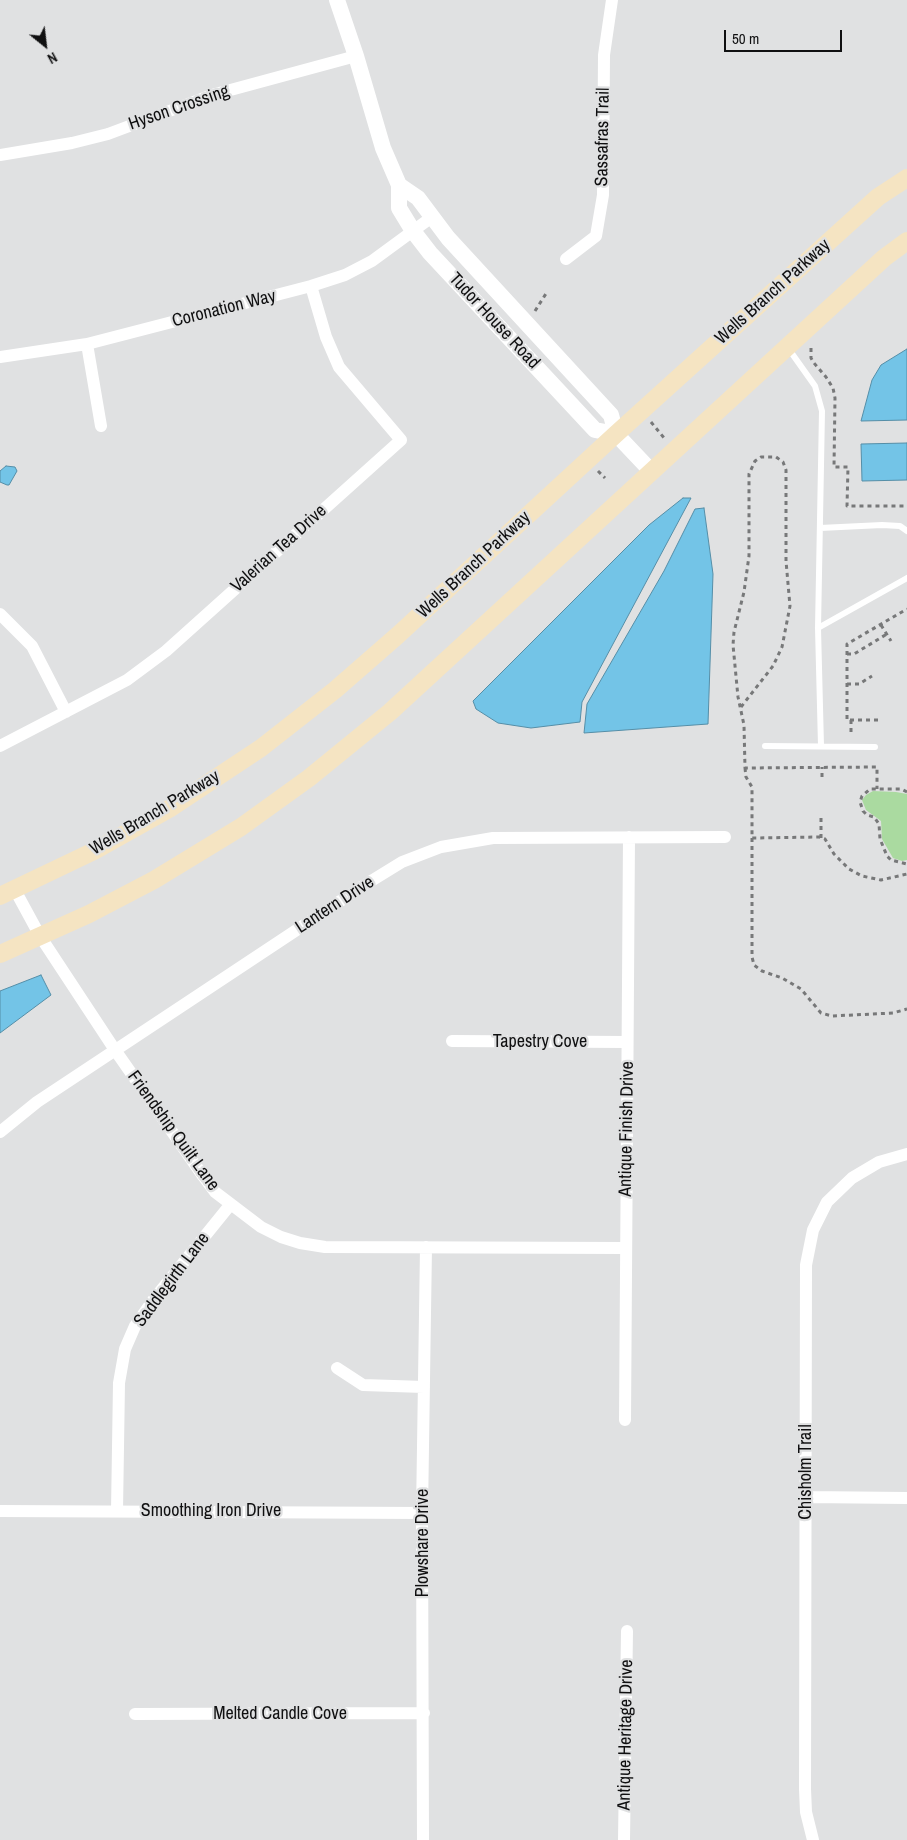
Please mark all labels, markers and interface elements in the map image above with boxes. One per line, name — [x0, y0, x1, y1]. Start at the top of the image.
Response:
north arrow — [20, 20, 70, 70]
scale bar — [727, 20, 844, 52]
text: 50 m — [732, 28, 759, 49]
text: N — [44, 48, 60, 68]
street label: Hyson Crossing — [126, 81, 232, 135]
street label: Sassafras Trail — [591, 87, 615, 187]
street label: Wells Branch Parkway — [711, 235, 835, 349]
street label: Tudor House Road — [444, 268, 544, 374]
street label: Coronation Way — [170, 286, 278, 332]
street label: Valerian Tea Drive — [227, 500, 331, 598]
street label: Wells Branch Parkway — [413, 507, 535, 623]
street label: Wells Branch Parkway — [86, 766, 224, 860]
street label: Lantern Drive — [292, 872, 378, 938]
street label: Tapestry Cove — [493, 1031, 587, 1053]
street label: Antique Finish Drive — [615, 1061, 639, 1197]
street label: Friendship Quilt Lane — [122, 1067, 224, 1195]
street label: Saddlegirth Lane — [130, 1229, 214, 1331]
street label: Chisholm Trail — [795, 1424, 817, 1520]
street label: Plowshare Drive — [412, 1489, 434, 1597]
street label: Smoothing Iron Drive — [141, 1500, 281, 1522]
street label: Antique Heritage Drive — [614, 1659, 638, 1811]
street label: Melted Candle Cove — [213, 1703, 347, 1725]

